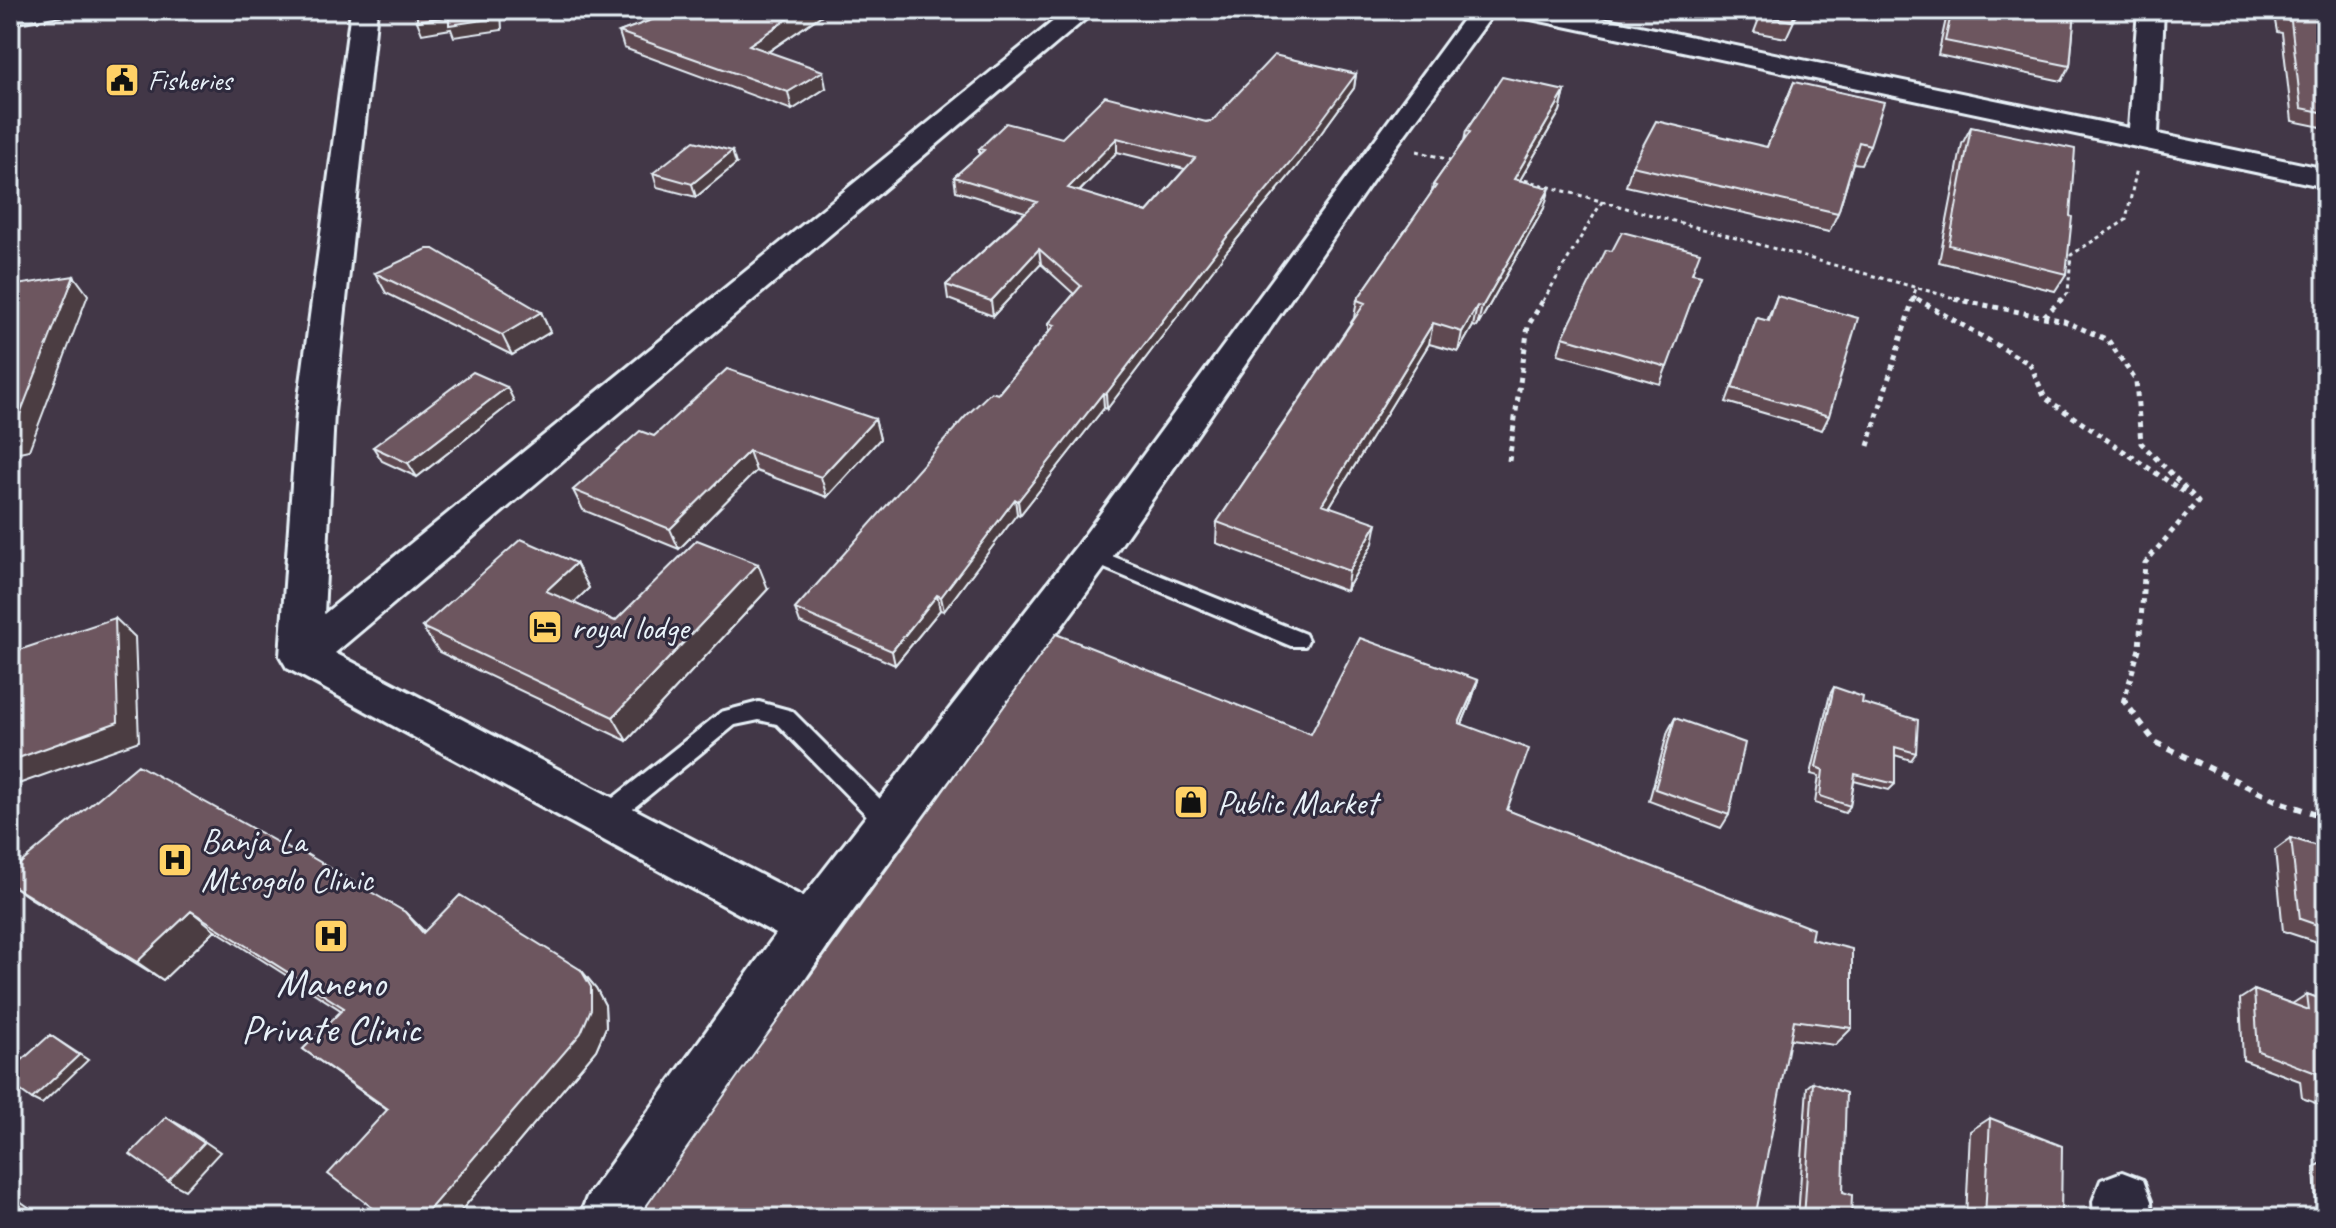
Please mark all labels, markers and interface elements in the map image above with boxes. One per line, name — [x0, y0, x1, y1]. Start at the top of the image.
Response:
public building icon: Fisheries — [103, 61, 141, 99]
place label: Fisheries — [148, 63, 234, 98]
place label: royal lodge — [571, 606, 692, 649]
hotel icon: royal lodge — [526, 608, 564, 646]
place label: Public Market — [1217, 781, 1382, 824]
shop icon: Public Market — [1172, 783, 1210, 821]
place label: Banja La Mtsogolo Clinic — [201, 819, 375, 901]
hospital icon: Banja La Mtsogolo Clinic — [156, 841, 194, 879]
hospital icon: Maneno Private Clinic — [312, 917, 350, 955]
place label: Maneno Private Clinic — [241, 958, 422, 1054]

